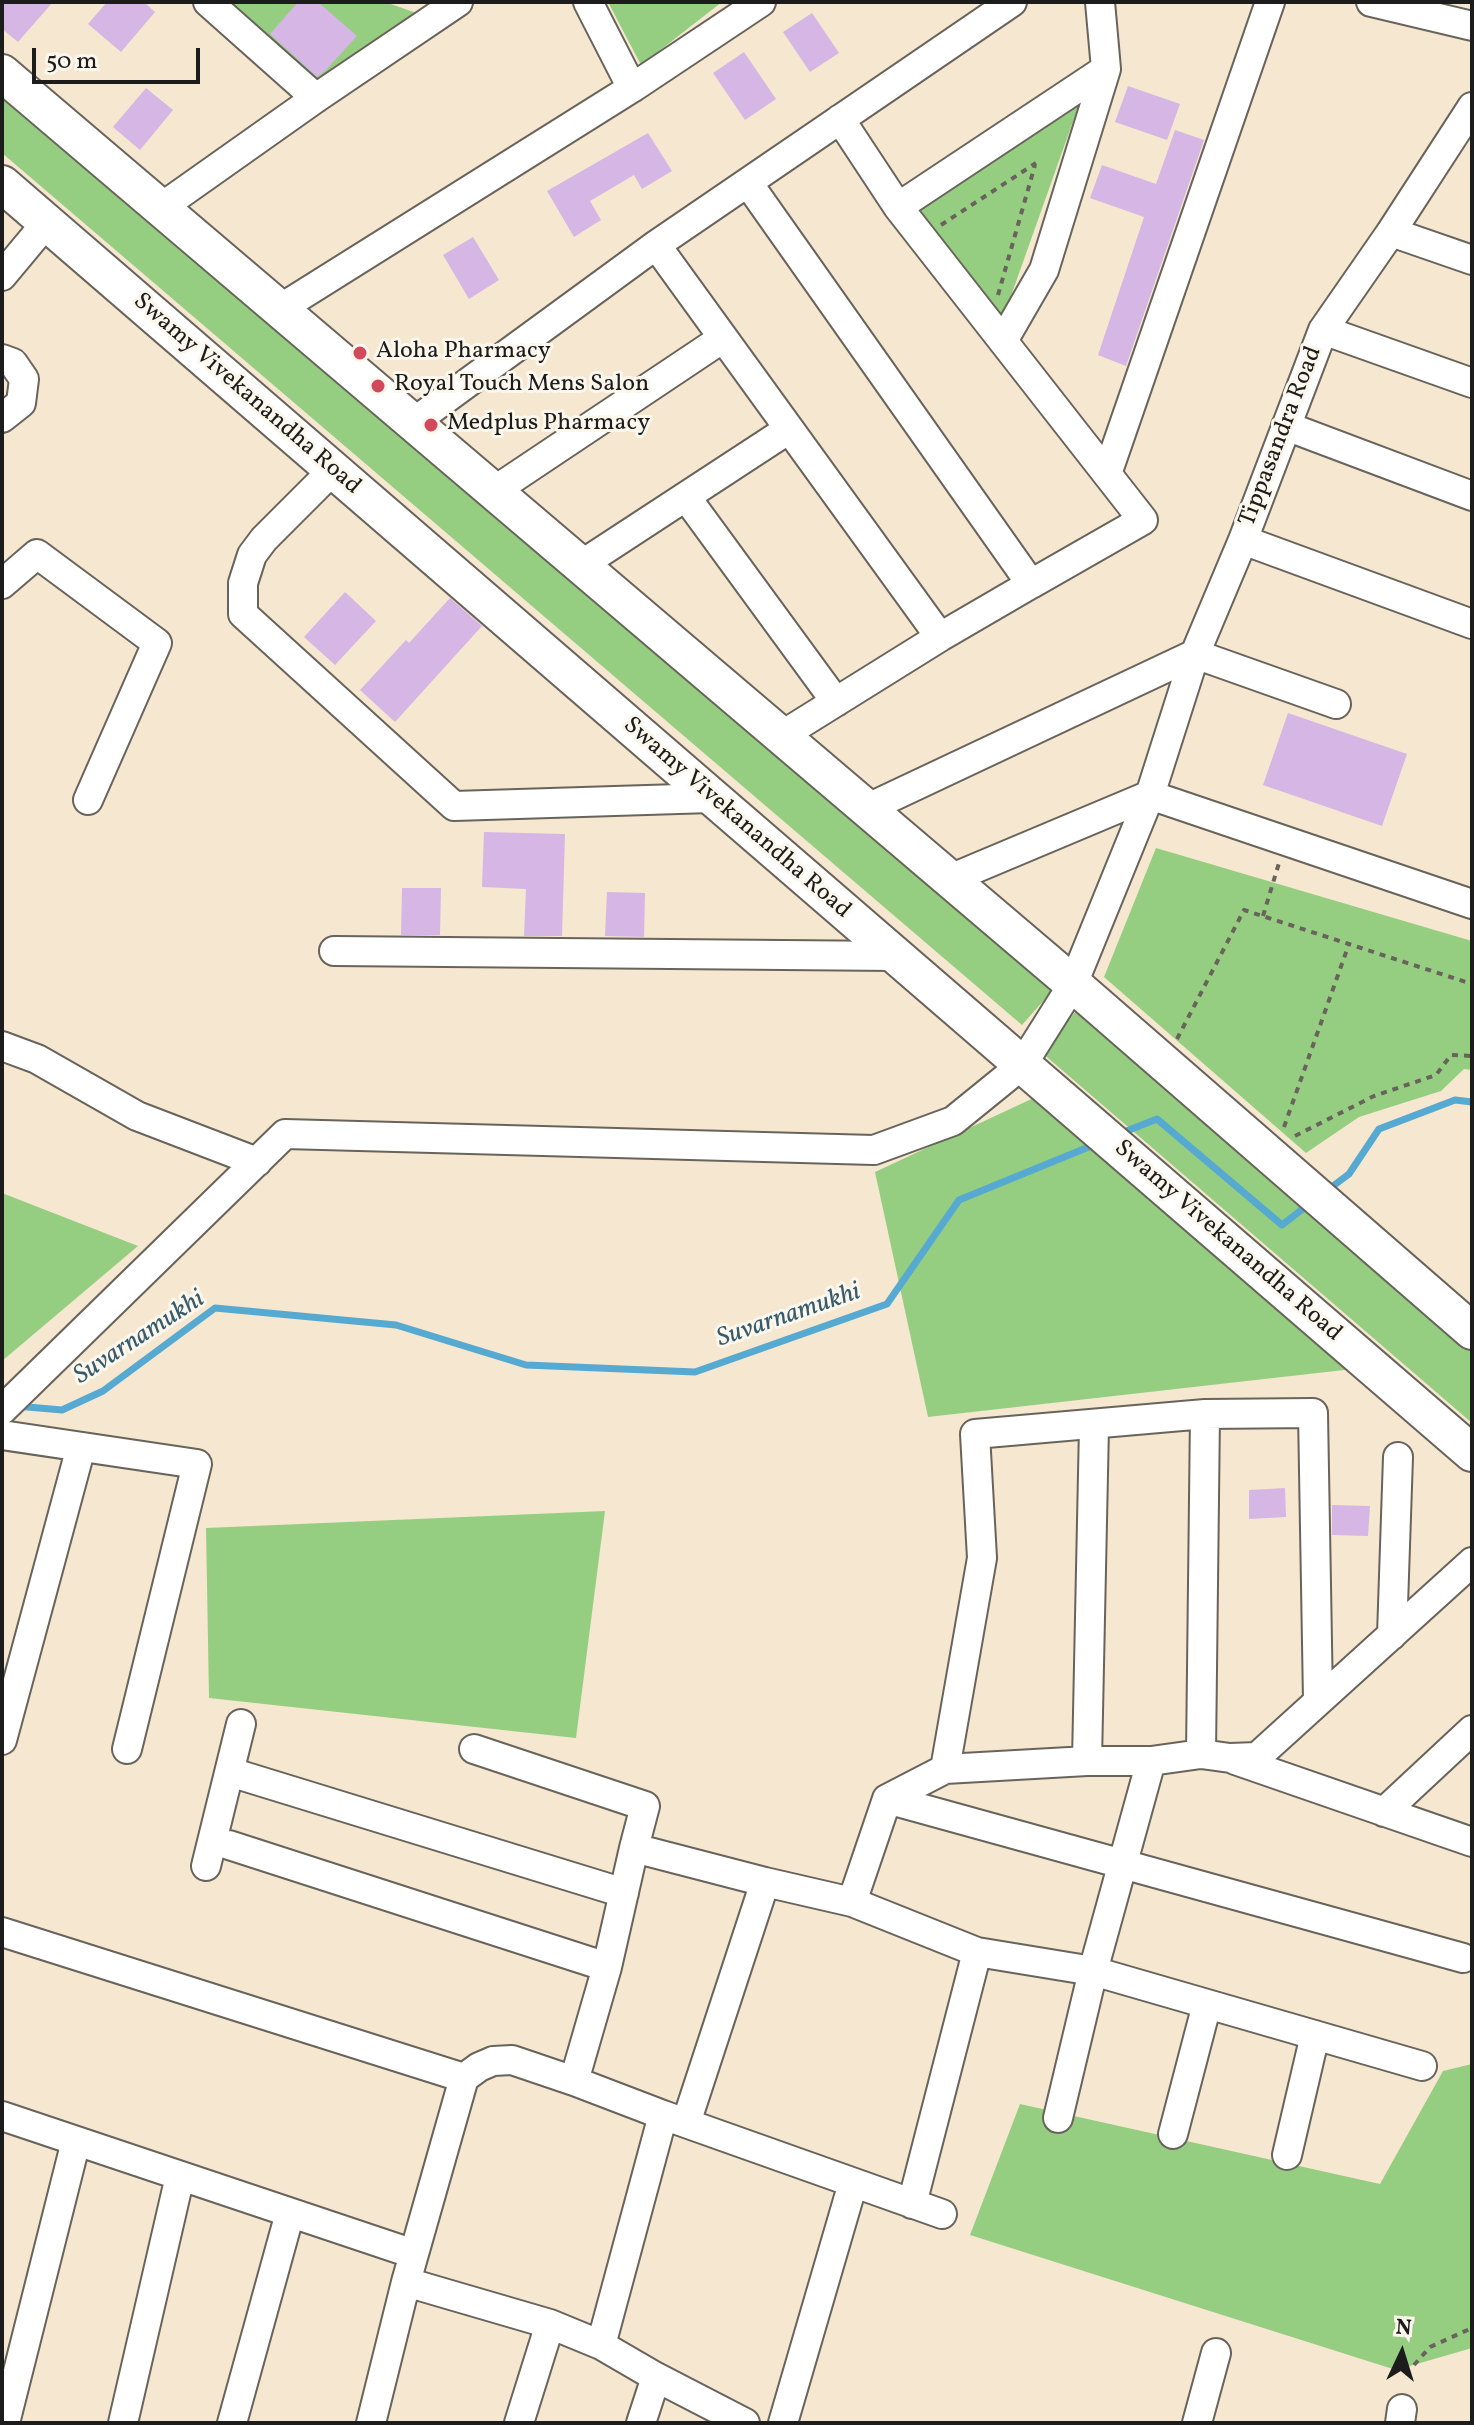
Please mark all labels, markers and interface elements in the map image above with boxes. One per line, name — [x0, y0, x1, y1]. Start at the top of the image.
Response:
scale bar — [36, 32, 204, 82]
text: 50 m — [46, 45, 98, 79]
street label: Swamy Vivekanandha Road — [126, 288, 366, 502]
place label: Aloha Pharmacy — [376, 339, 551, 367]
street label: Tippasandra Road — [1234, 343, 1330, 531]
marker: Aloha Pharmacy — [351, 344, 369, 362]
place label: Royal Touch Mens Salon — [394, 372, 649, 400]
marker: Royal Touch Mens Salon — [369, 377, 387, 395]
place label: Medplus Pharmacy — [447, 411, 650, 439]
marker: Medplus Pharmacy — [422, 416, 440, 434]
street label: Swamy Vivekanandha Road — [616, 712, 856, 926]
street label: Swamy Vivekanandha Road — [1107, 1135, 1347, 1349]
water label: Suvarnamukhi — [713, 1278, 865, 1356]
water label: Suvarnamukhi — [69, 1285, 211, 1393]
north arrow — [1362, 2313, 1442, 2393]
text: N — [1395, 2313, 1413, 2345]

